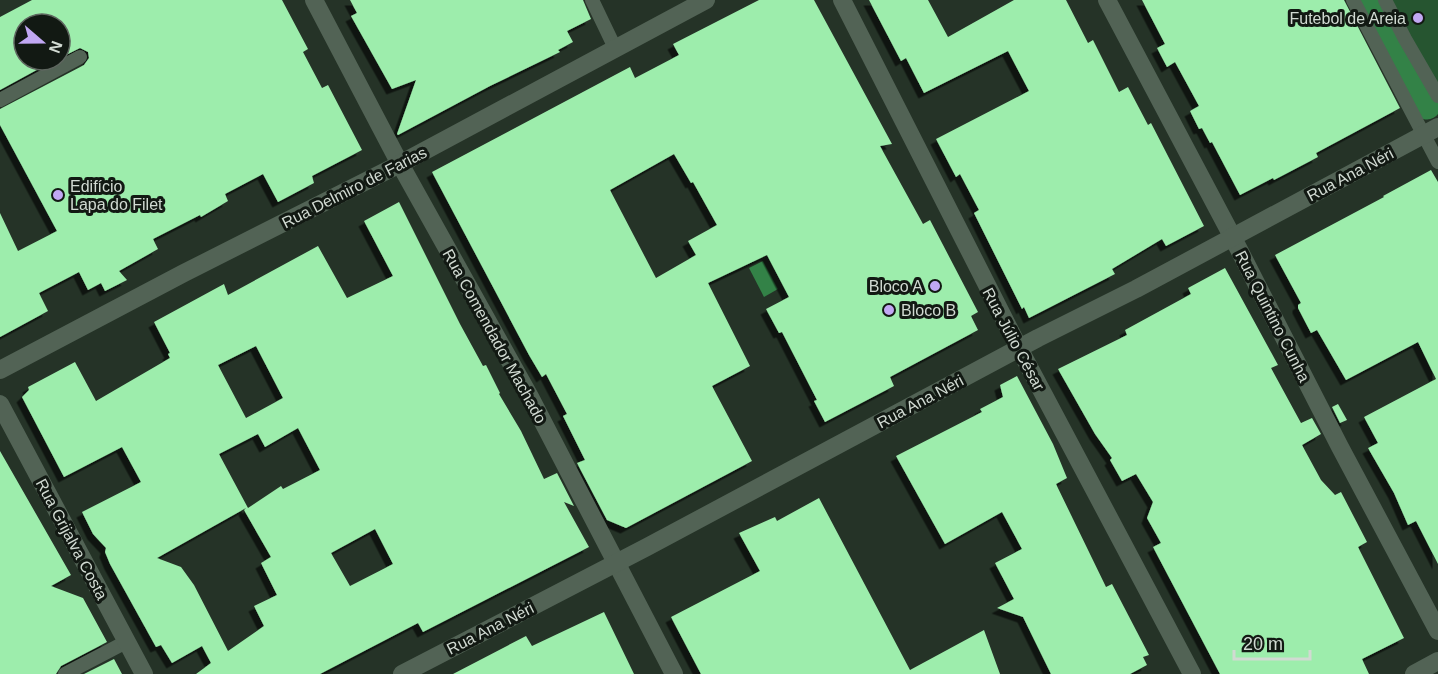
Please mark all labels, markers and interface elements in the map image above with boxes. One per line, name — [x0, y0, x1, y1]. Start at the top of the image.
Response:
place label: Futebol de Areia — [1289, 10, 1406, 27]
marker: Futebol de Areia — [1411, 11, 1425, 25]
north arrow — [12, 12, 72, 72]
text: N — [46, 39, 66, 55]
street label: Rua Delmiro de Farias — [279, 144, 429, 231]
street label: Rua Ana Néri — [1304, 145, 1396, 204]
place label: Edifício Lapa do Filet — [70, 178, 163, 213]
marker: Edifício Lapa do Filet — [51, 188, 65, 202]
street label: Rua Comendador Machado — [439, 246, 550, 426]
street label: Rua Quintino Cunha — [1232, 248, 1313, 385]
place label: Bloco A — [869, 278, 923, 295]
marker: Bloco A — [928, 279, 942, 293]
street label: Rua Júlio César — [979, 285, 1048, 394]
place label: Bloco B — [901, 302, 956, 319]
marker: Bloco B — [882, 303, 896, 317]
street label: Rua Ana Néri — [874, 372, 966, 431]
street label: Rua Grijalva Costa — [33, 476, 111, 603]
street label: Rua Ana Néri — [444, 599, 536, 658]
scale bar — [1234, 623, 1310, 661]
text: 20 m — [1243, 634, 1283, 654]

